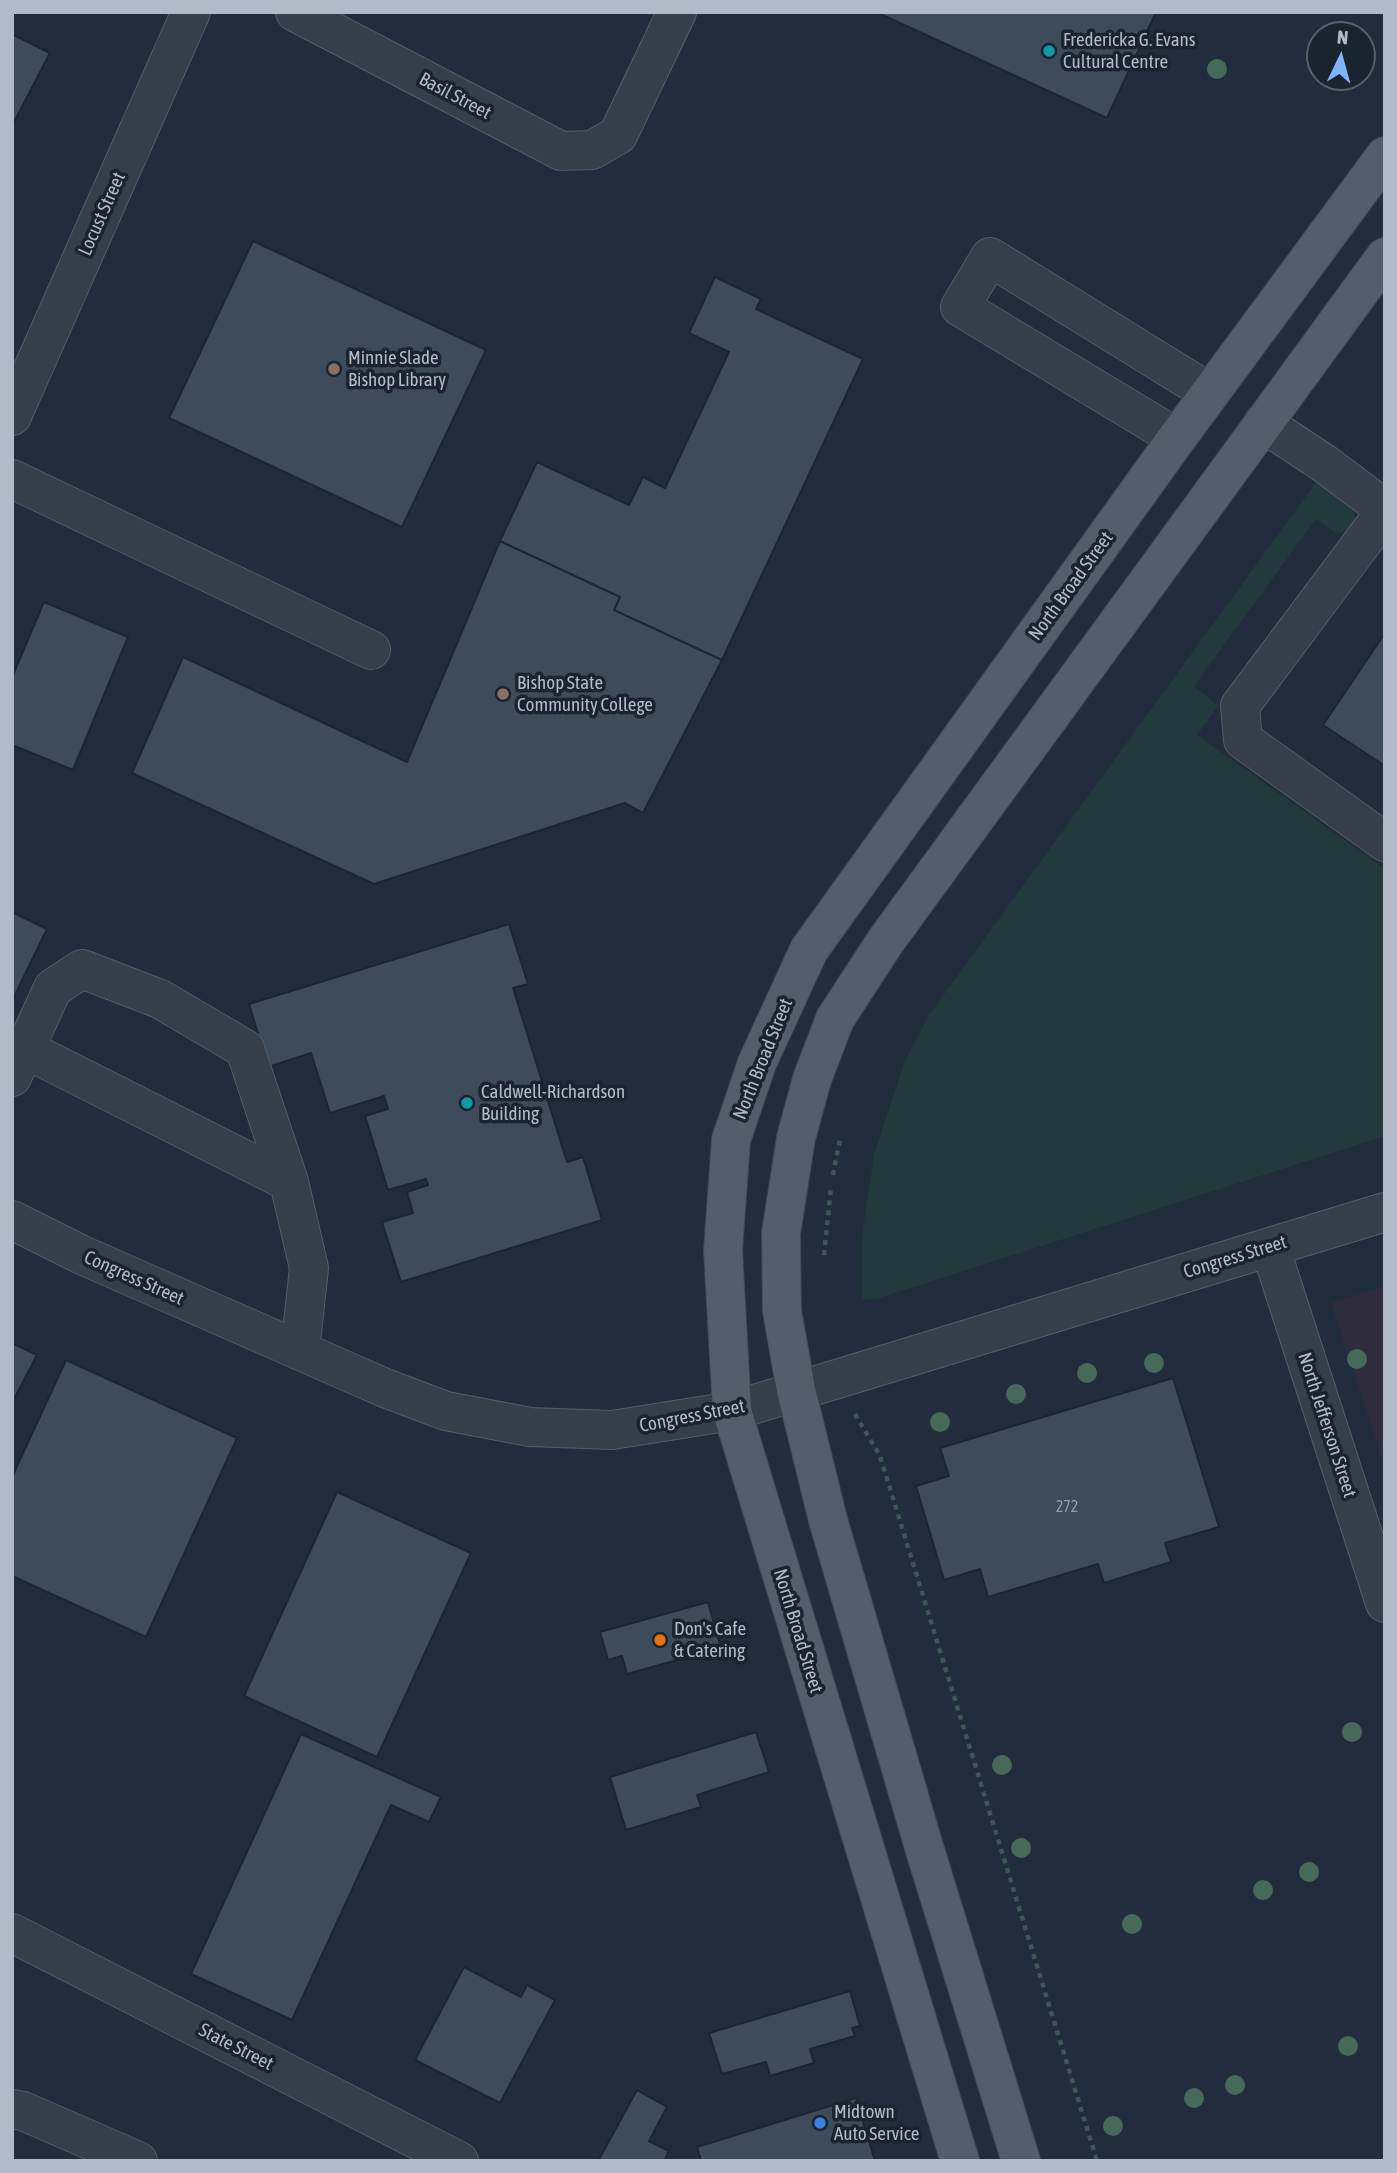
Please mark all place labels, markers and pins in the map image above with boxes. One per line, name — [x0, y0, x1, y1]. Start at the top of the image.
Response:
place label: Fredericka G. Evans Cultural Centre — [1063, 29, 1195, 73]
marker: Fredericka G. Evans Cultural Centre — [1041, 43, 1057, 59]
place label: Minnie Slade Bishop Library — [348, 347, 446, 391]
marker: Minnie Slade Bishop Library — [326, 361, 342, 377]
place label: Bishop State Community College — [517, 672, 653, 716]
marker: Bishop State Community College — [495, 686, 511, 702]
place label: Caldwell-Richardson Building — [481, 1081, 625, 1125]
marker: Caldwell-Richardson Building — [459, 1095, 475, 1111]
place label: Don's Cafe & Catering — [674, 1618, 746, 1662]
marker: Don's Cafe & Catering — [652, 1632, 668, 1648]
place label: Midtown Auto Service — [834, 2101, 919, 2145]
marker: Midtown Auto Service — [812, 2115, 828, 2131]

